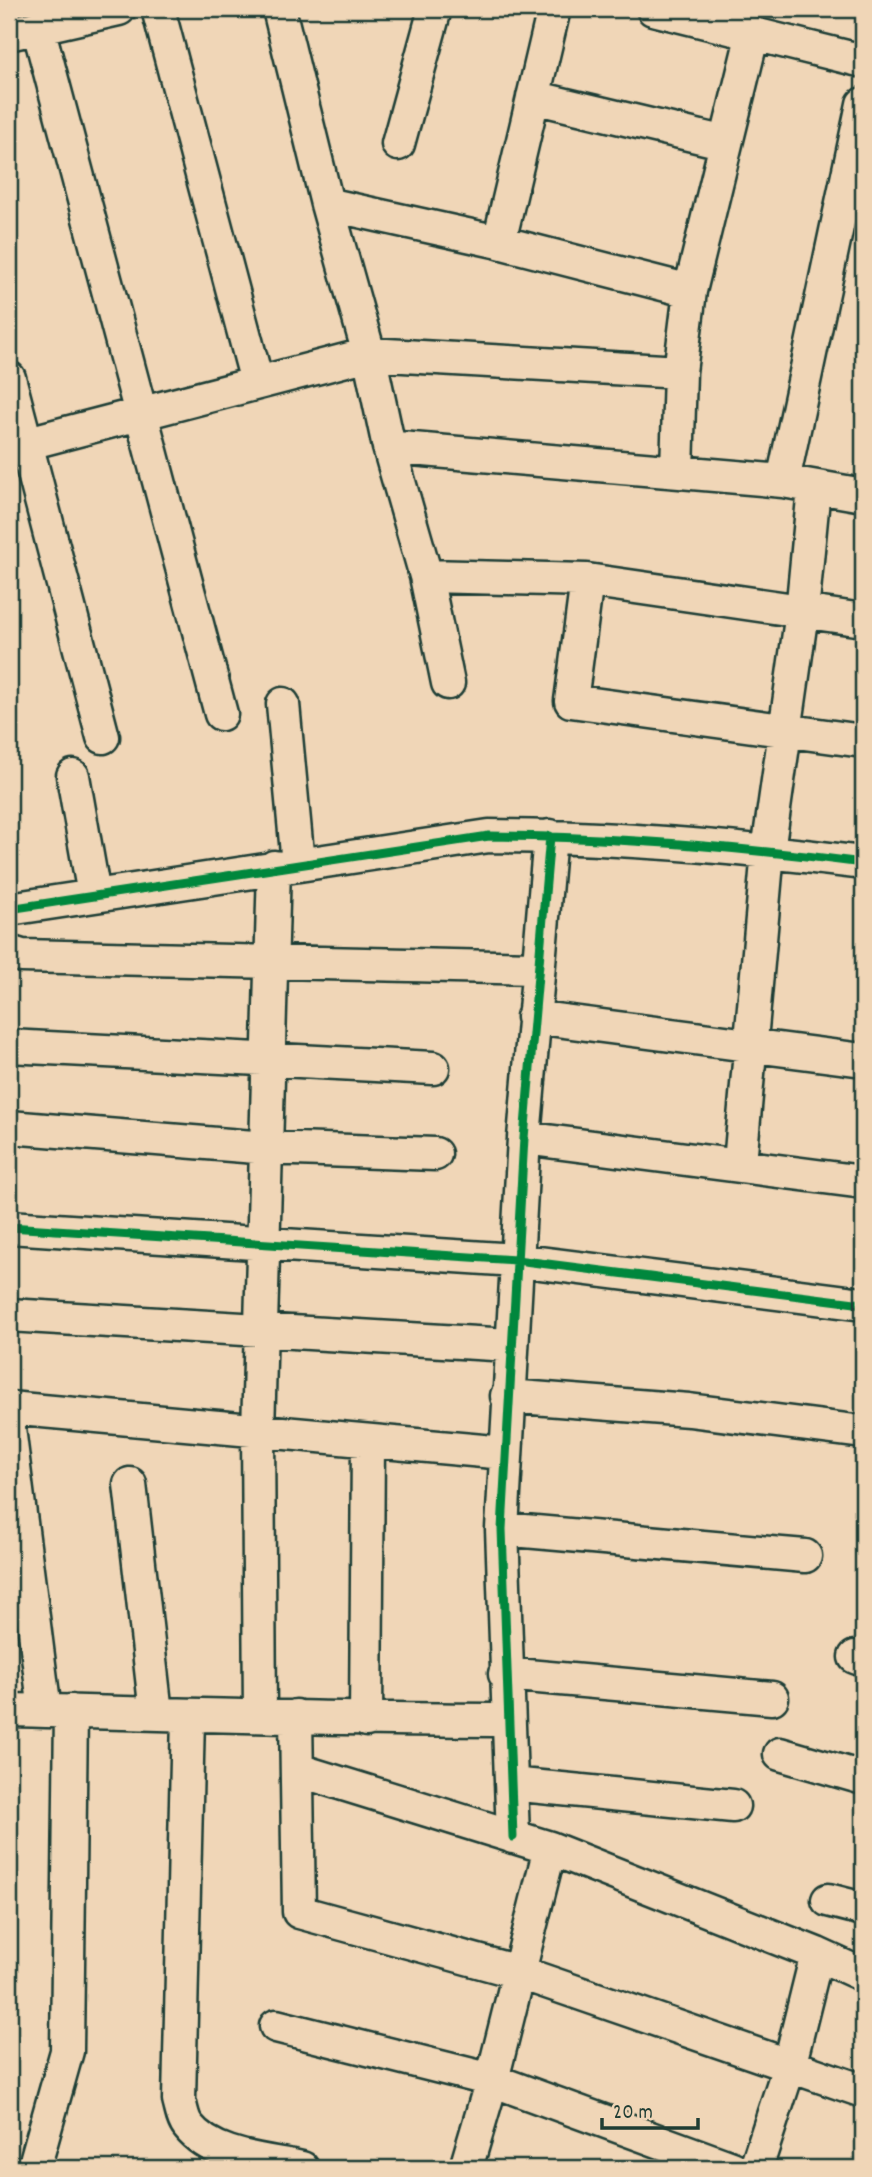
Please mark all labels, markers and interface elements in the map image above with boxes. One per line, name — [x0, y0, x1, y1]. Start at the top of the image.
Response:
scale bar — [602, 2086, 699, 2130]
text: 20 m — [613, 2099, 653, 2129]

